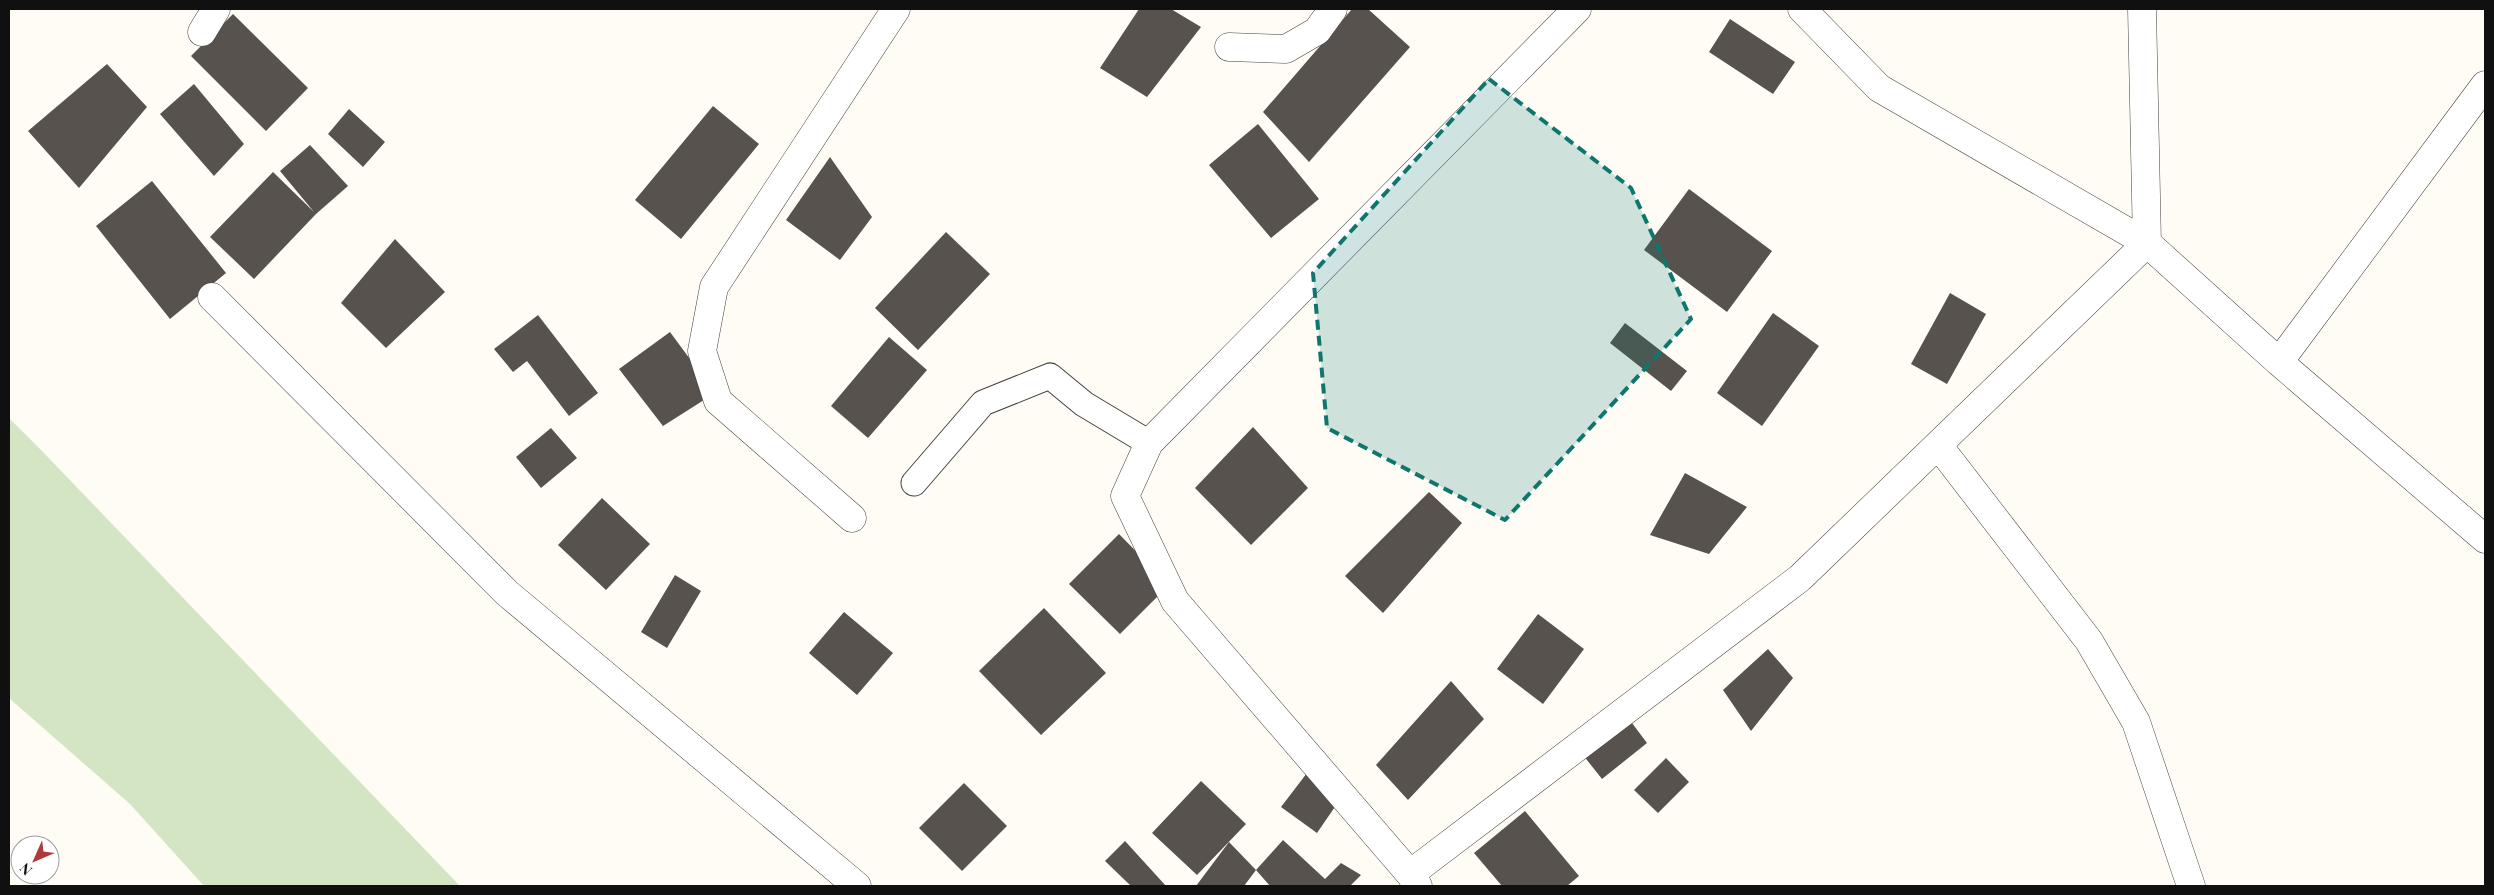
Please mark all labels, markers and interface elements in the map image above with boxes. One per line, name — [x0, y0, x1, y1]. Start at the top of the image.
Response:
north arrow — [10, 835, 60, 885]
text: N — [15, 859, 36, 880]

